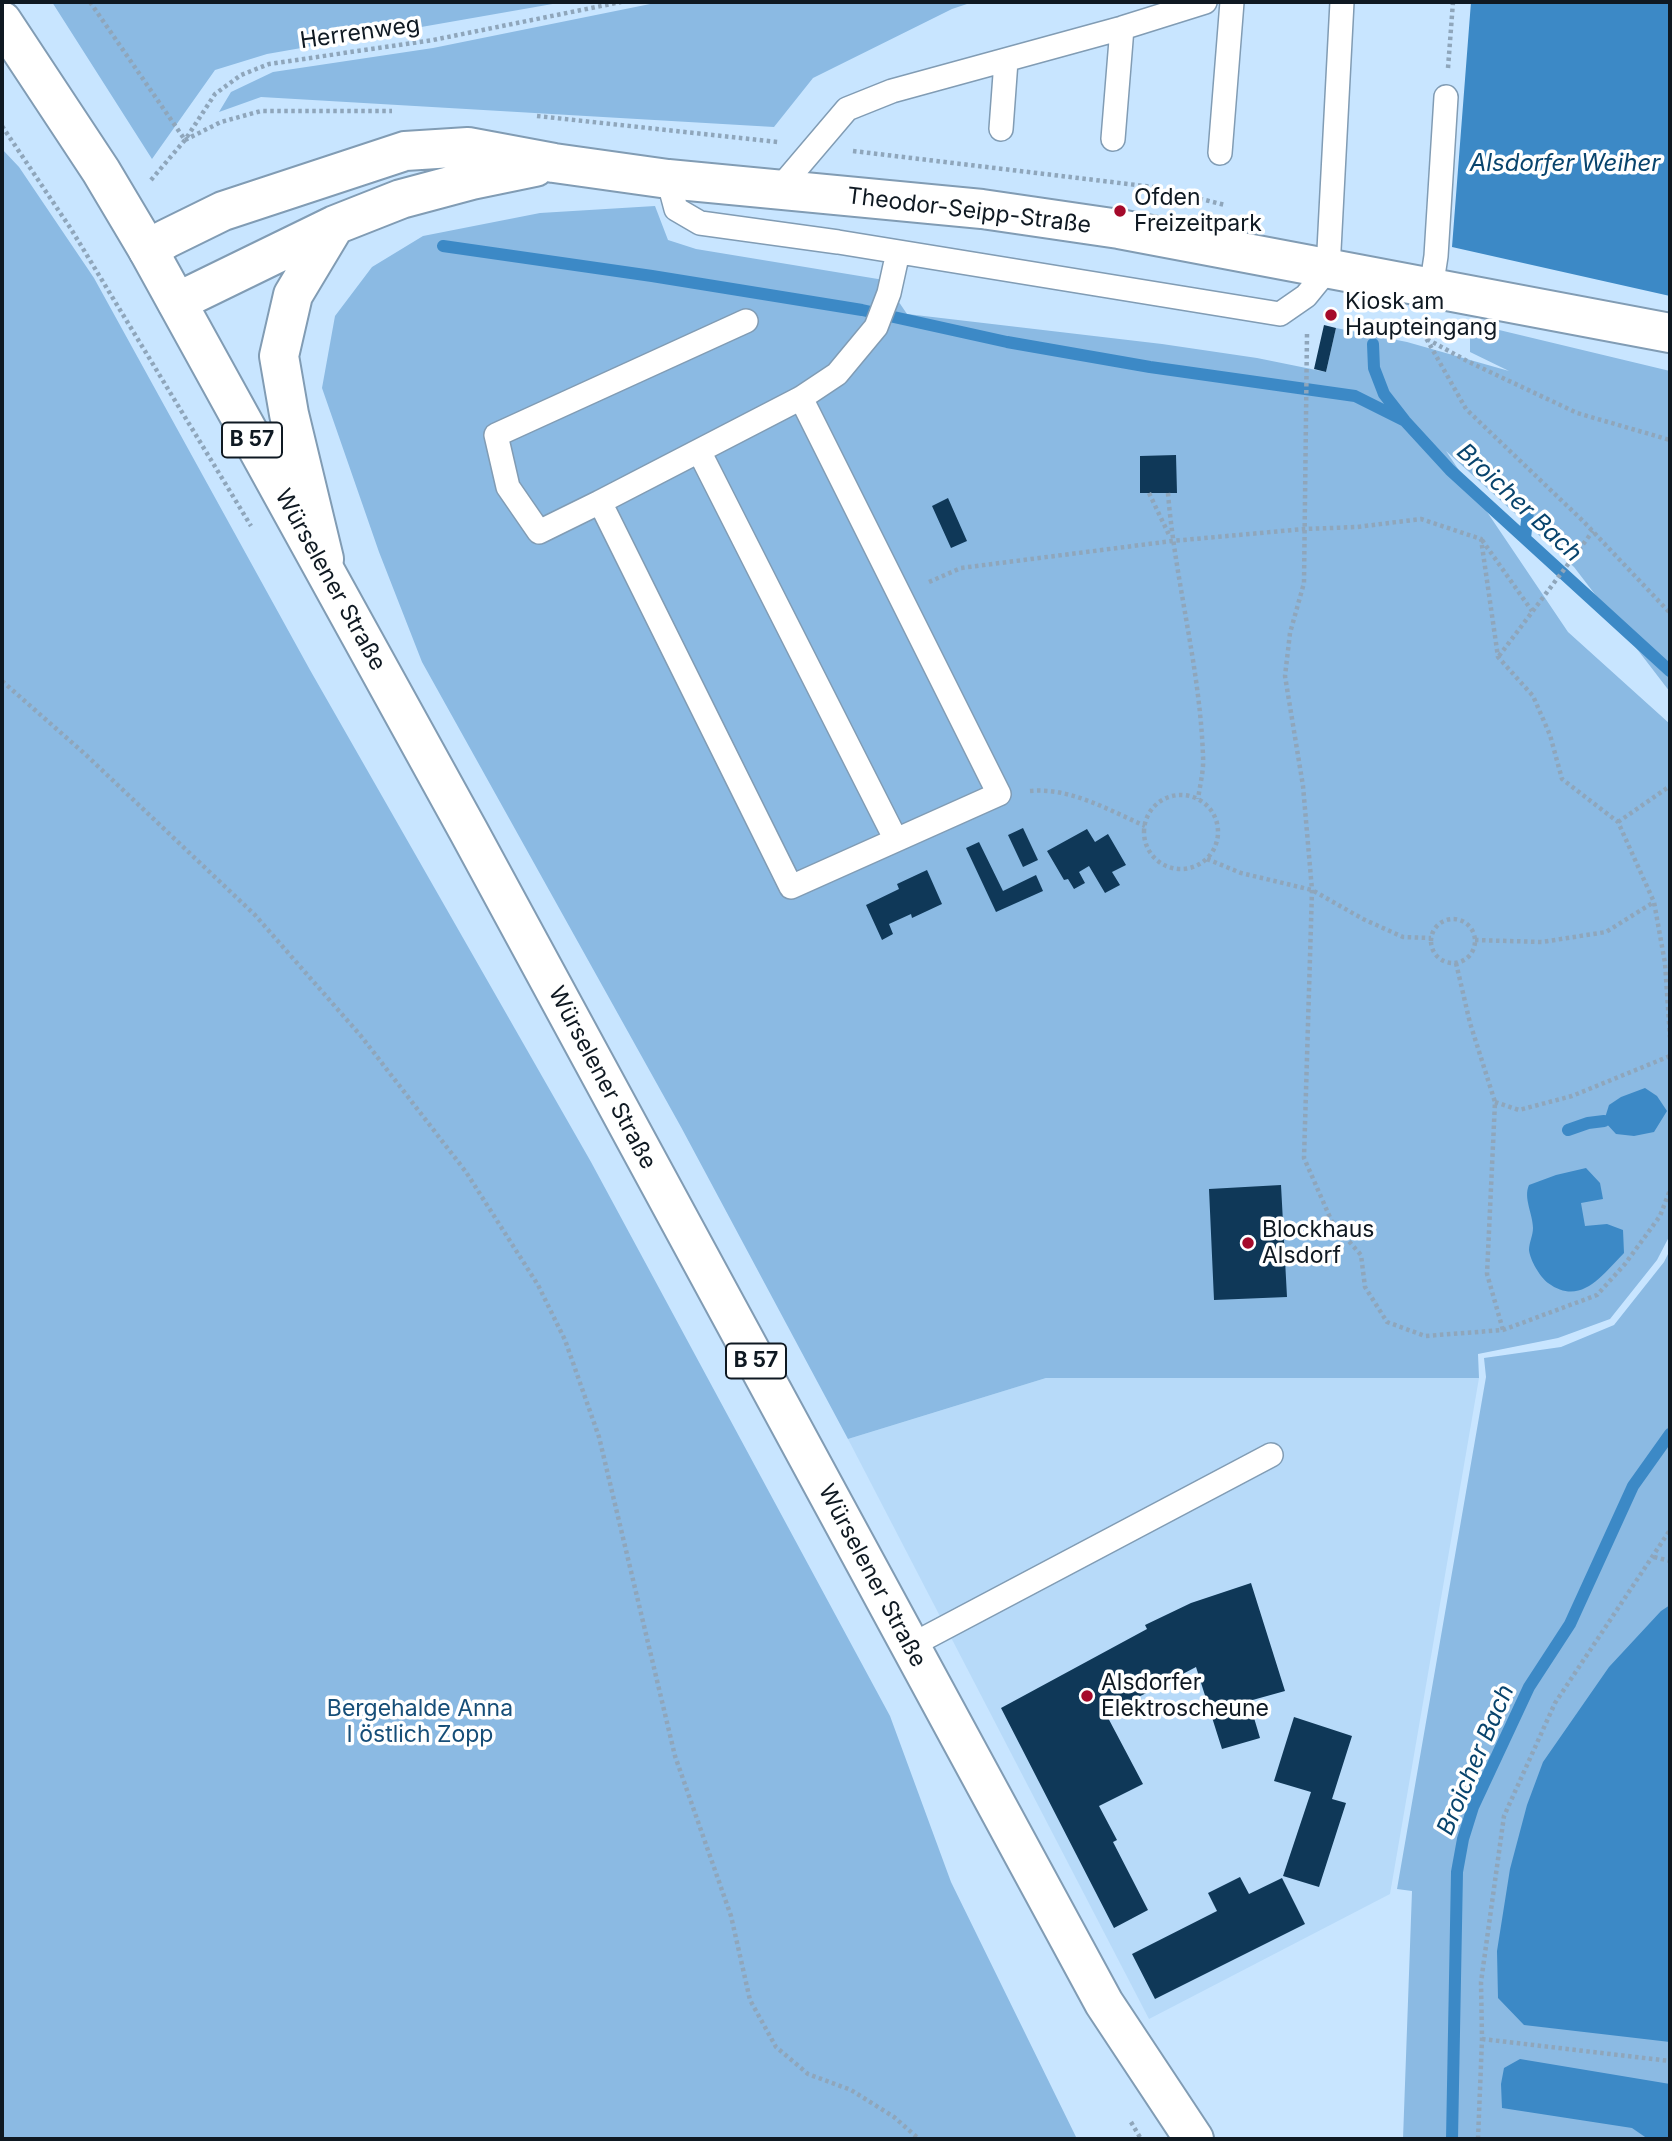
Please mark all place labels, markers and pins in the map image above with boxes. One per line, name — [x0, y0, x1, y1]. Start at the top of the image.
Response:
place label: Ofden Freizeitpark — [1134, 184, 1262, 238]
marker: Ofden Freizeitpark — [1112, 203, 1128, 219]
place label: Kiosk am Haupteingang — [1345, 288, 1497, 342]
marker: Kiosk am Haupteingang — [1323, 307, 1339, 323]
place label: Blockhaus Alsdorf — [1262, 1216, 1374, 1270]
marker: Blockhaus Alsdorf — [1240, 1235, 1256, 1251]
place label: Alsdorfer Elektroscheune — [1101, 1669, 1269, 1723]
marker: Alsdorfer Elektroscheune — [1079, 1688, 1095, 1704]

